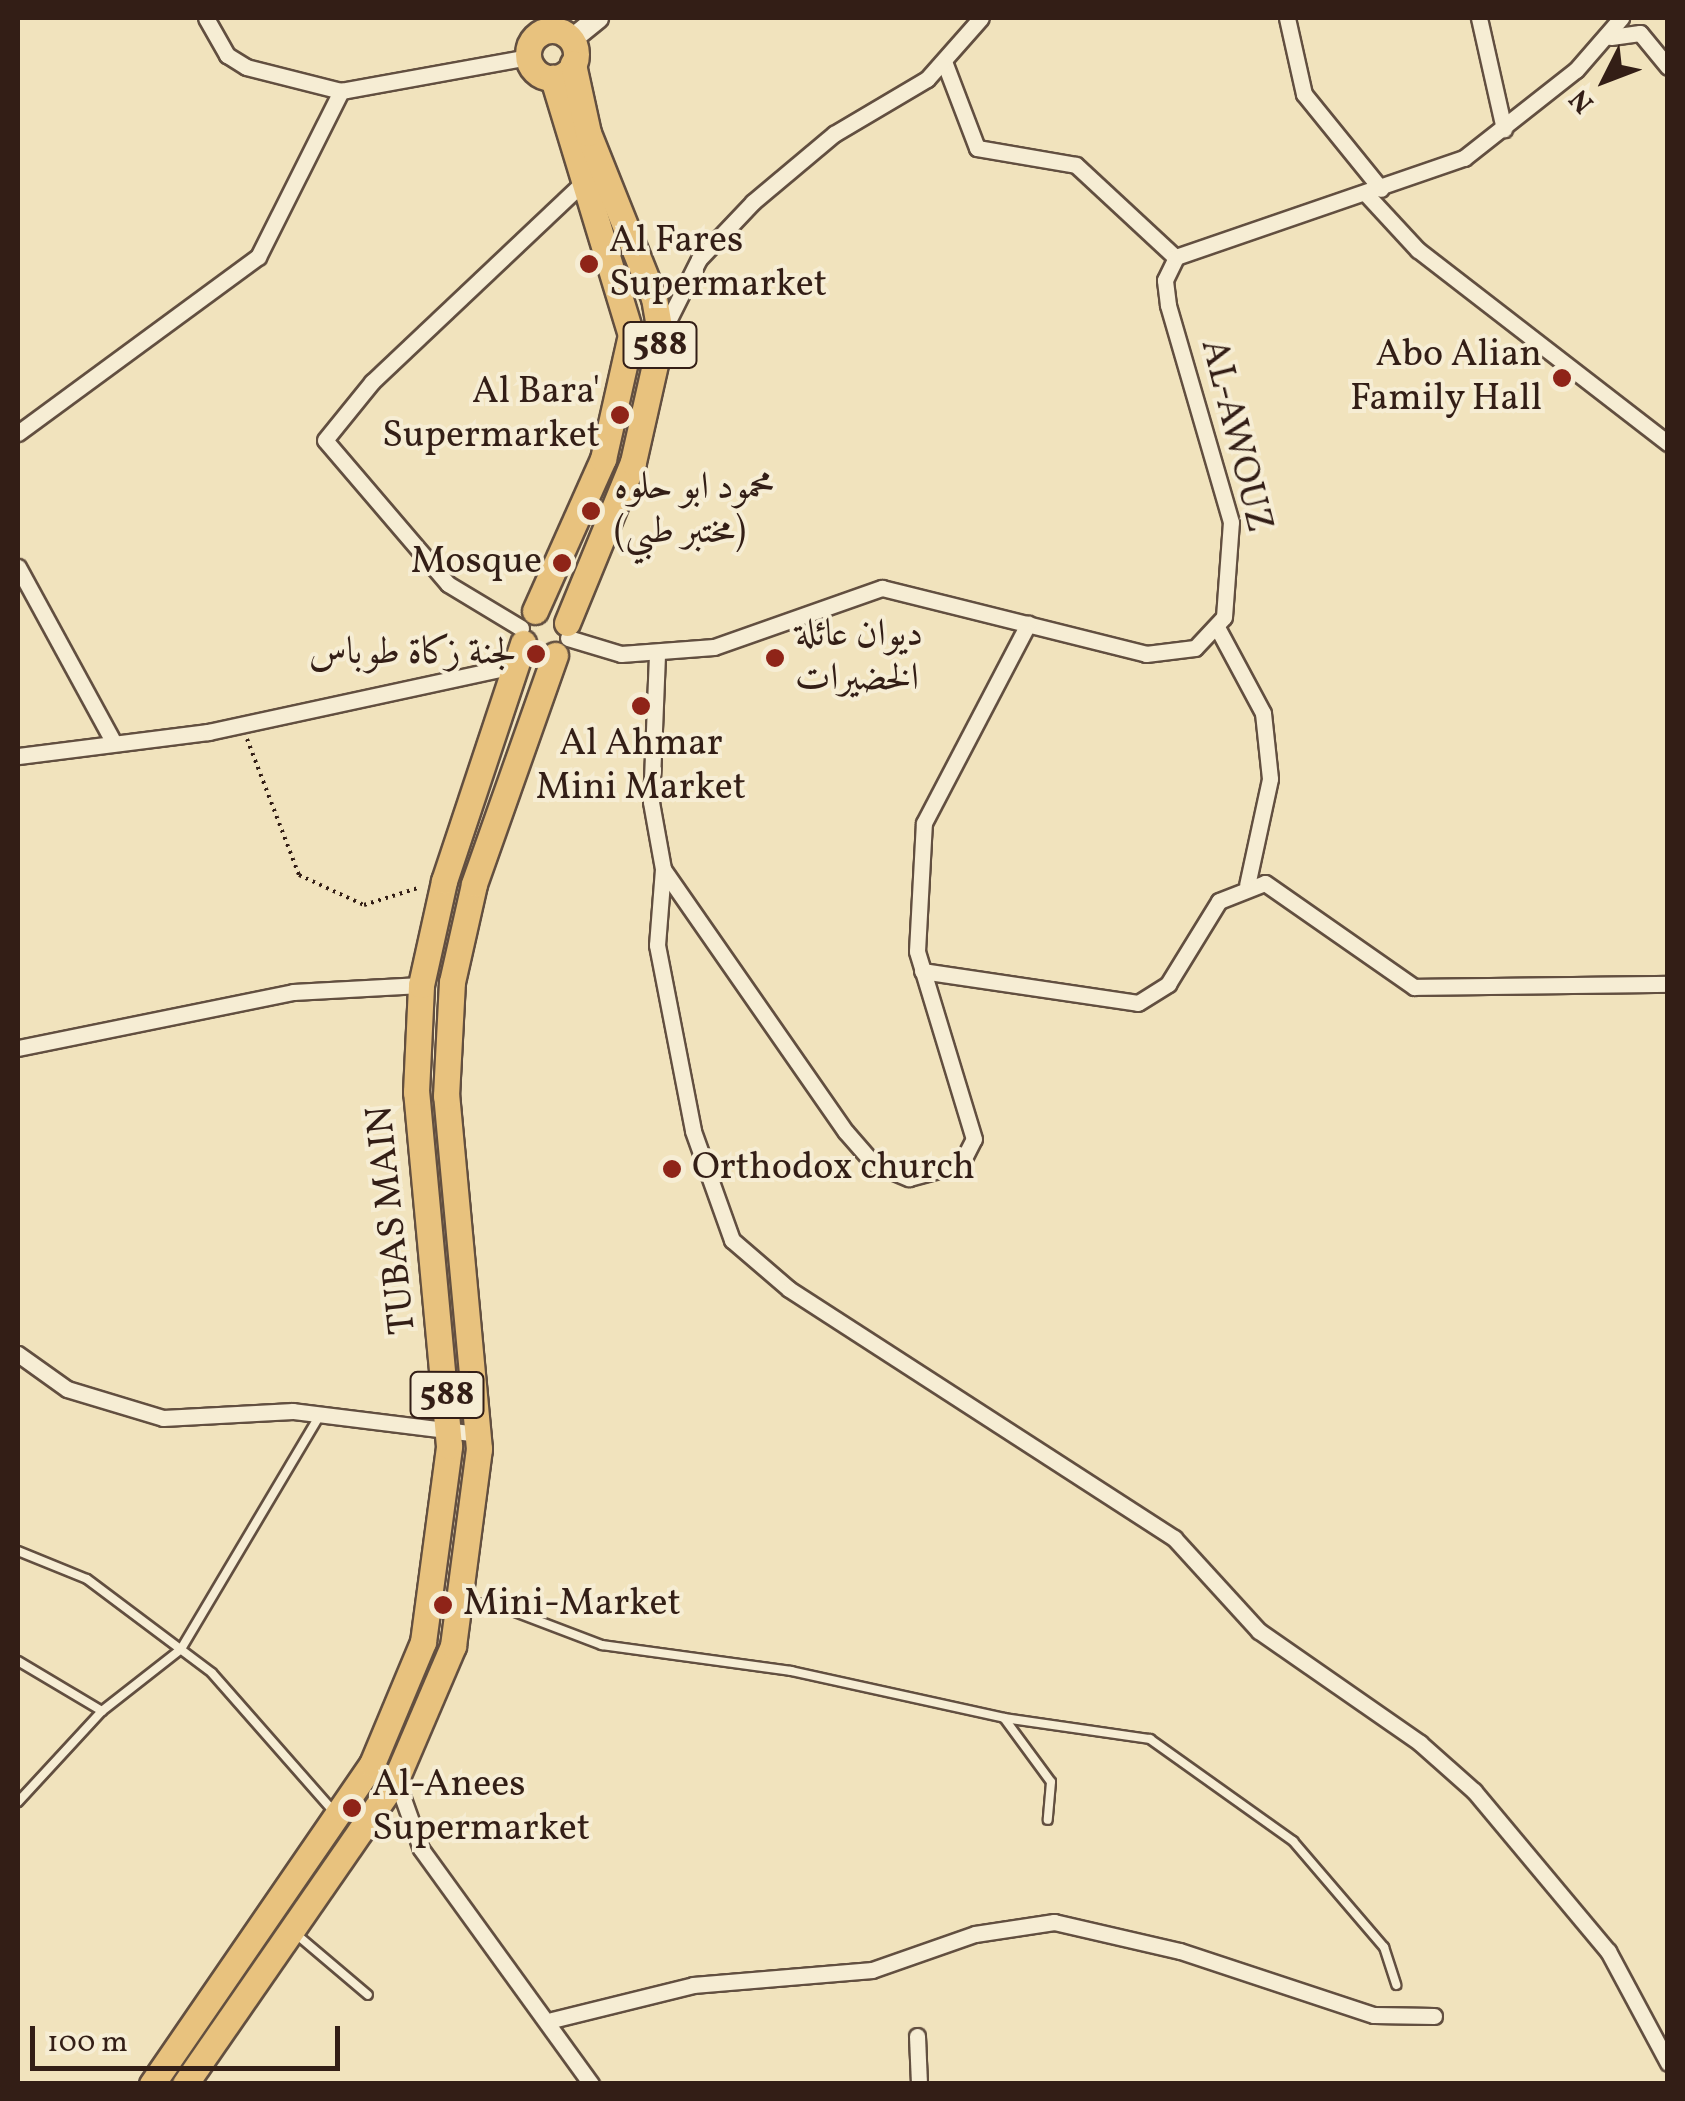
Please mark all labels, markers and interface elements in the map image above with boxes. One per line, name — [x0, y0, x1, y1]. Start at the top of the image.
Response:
north arrow — [1555, 30, 1655, 130]
text: N — [1561, 80, 1604, 121]
place label: Al Fares Supermarket — [609, 219, 827, 308]
marker: Al Fares Supermarket — [578, 253, 600, 275]
road number: 588 — [622, 315, 698, 375]
place label: Abo Alian Family Hall — [1349, 333, 1542, 422]
street label: AL-AWOUZ — [1189, 335, 1281, 537]
marker: Abo Alian Family Hall — [1551, 367, 1573, 389]
place label: Al Bara' Supermarket — [382, 370, 600, 459]
marker: Al Bara' Supermarket — [609, 404, 631, 426]
place label: محمود ابو حلوه (مختبر طبي) — [614, 466, 775, 556]
marker: محمود ابو حلوه (مختبر طبي) — [578, 498, 604, 524]
place label: Mosque — [411, 540, 542, 586]
marker: Mosque — [551, 552, 573, 574]
place label: ديوان عائلة الخضيرات — [795, 613, 923, 702]
place label: لجنة زكاة طوباس — [309, 631, 516, 677]
marker: لجنة زكاة طوباس — [525, 643, 547, 665]
marker: ديوان عائلة الخضيرات — [764, 647, 786, 669]
marker: Al Ahmar Mini Market — [630, 695, 652, 717]
place label: Al Ahmar Mini Market — [536, 722, 746, 812]
street label: TUBAS MAIN — [358, 1103, 428, 1337]
place label: Orthodox church — [692, 1146, 975, 1192]
marker: Orthodox church — [661, 1158, 683, 1180]
road number: 588 — [410, 1365, 484, 1425]
place label: Mini-Market — [463, 1582, 681, 1628]
marker: Mini-Market — [432, 1594, 454, 1616]
place label: Al-Anees Supermarket — [372, 1763, 590, 1852]
marker: Al-Anees Supermarket — [341, 1797, 363, 1819]
scale bar — [35, 2006, 345, 2068]
text: 100 m — [47, 2022, 128, 2064]

